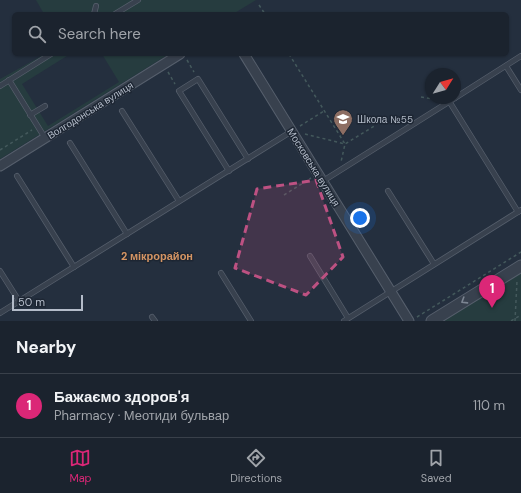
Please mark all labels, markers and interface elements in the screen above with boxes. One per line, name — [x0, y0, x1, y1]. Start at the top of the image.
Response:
search box — [12, 12, 509, 56]
icon: search — [26, 23, 48, 45]
text: Search here — [58, 24, 141, 44]
north arrow — [425, 68, 461, 104]
street label: Волгодонська вулиця — [45, 79, 136, 142]
school or university icon: Школа №55 — [332, 108, 354, 136]
place label: Школа №55 — [357, 113, 413, 126]
street label: Московська вулиця — [284, 126, 343, 209]
your location — [350, 208, 370, 228]
district label: 2 мікрорайон — [121, 249, 193, 263]
pin: 1 — [479, 275, 505, 308]
scale bar — [12, 293, 83, 312]
text: 50 m — [18, 295, 45, 309]
one-way arrow — [461, 296, 468, 304]
text: Nearby — [16, 336, 76, 358]
text: Бажаємо здоров'я — [54, 387, 190, 407]
text: 1 — [27, 397, 31, 414]
text: 110 m — [473, 397, 505, 414]
text: Pharmacy · Меотиди бульвар — [54, 407, 229, 424]
tab: Map — [69, 447, 92, 485]
tab: Directions — [230, 447, 282, 485]
tab: Saved — [421, 447, 452, 485]

